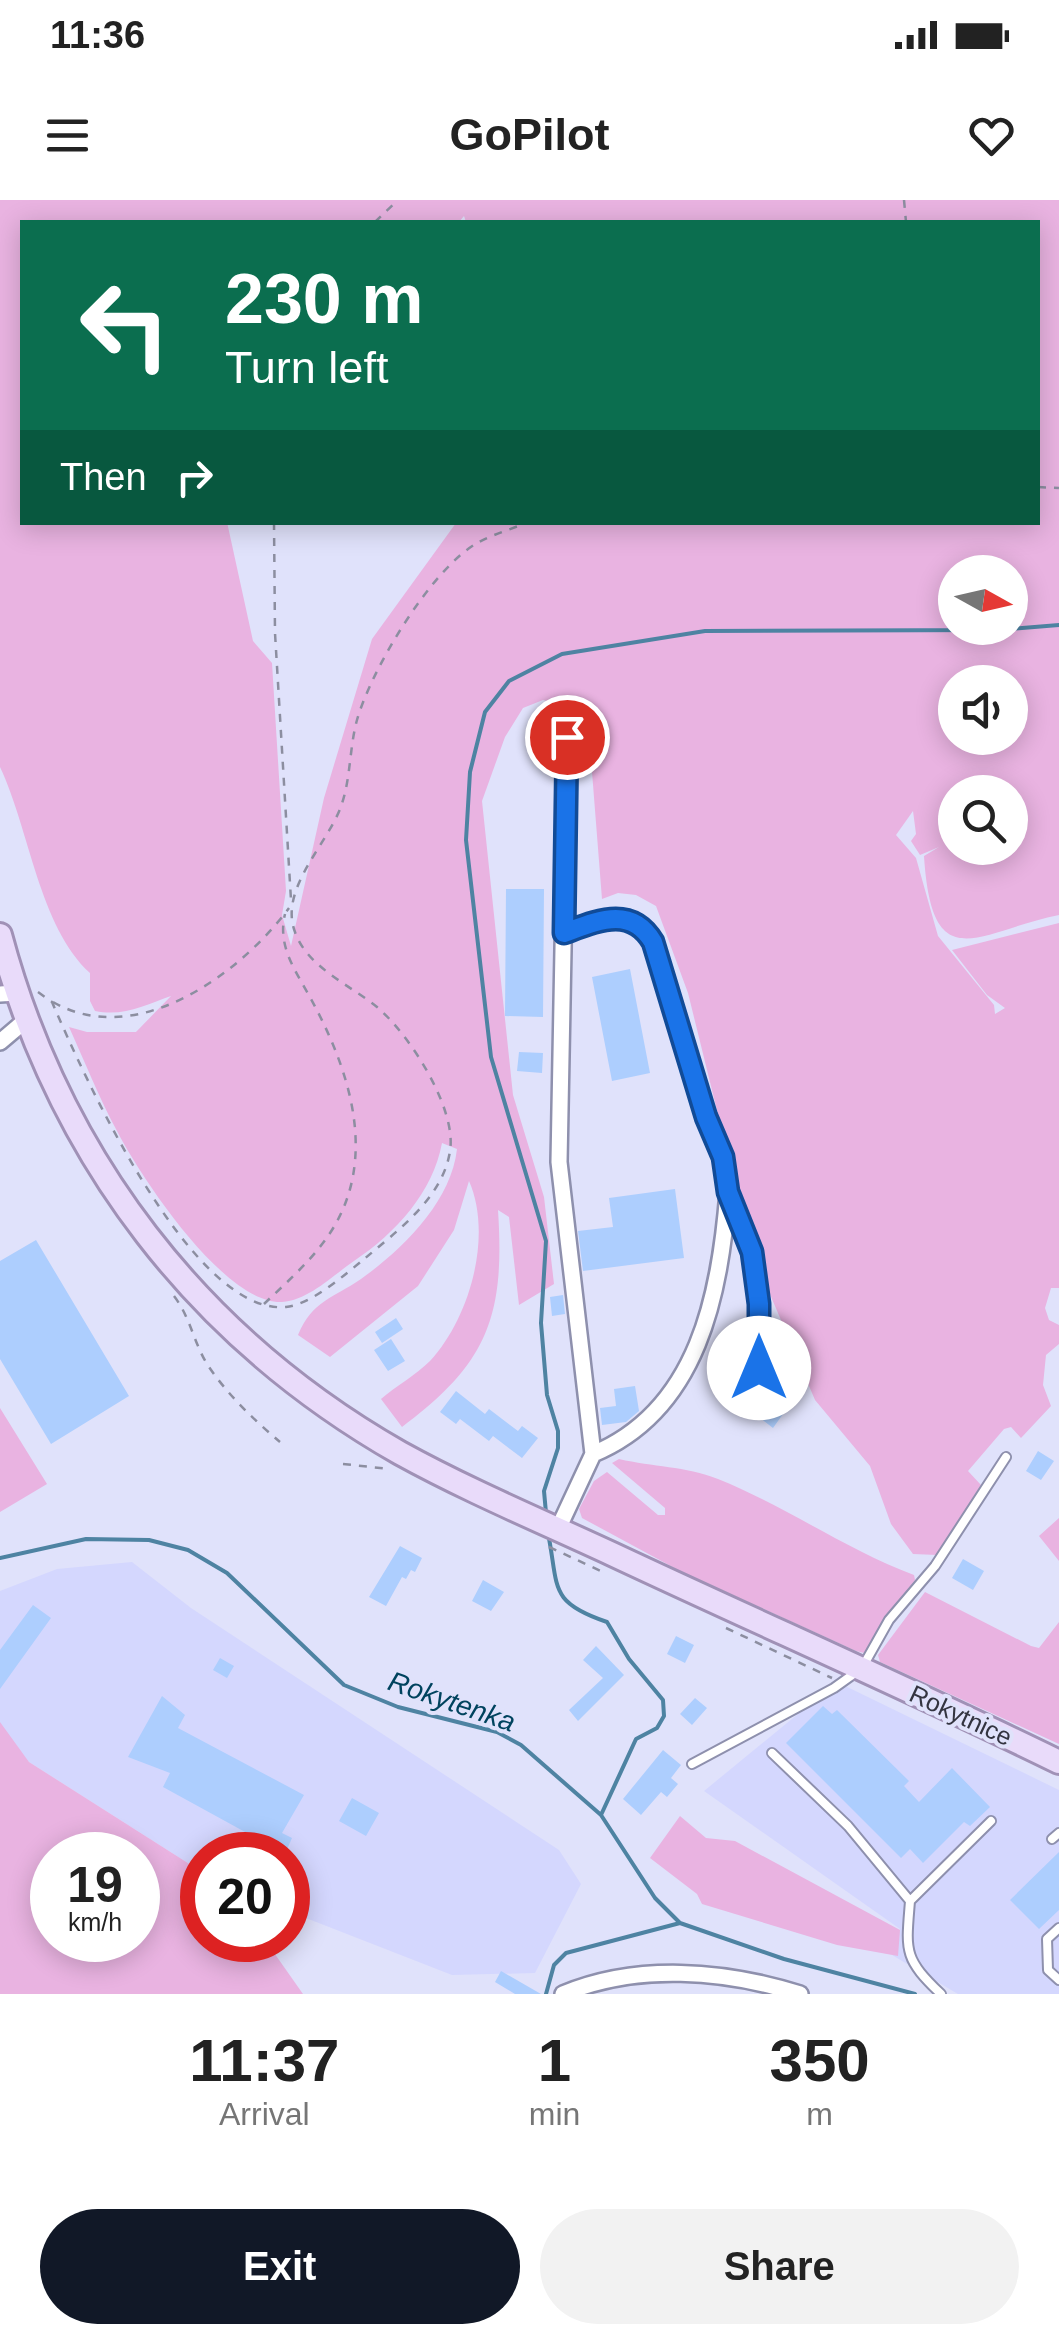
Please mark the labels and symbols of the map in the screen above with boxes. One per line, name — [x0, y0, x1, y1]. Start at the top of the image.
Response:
north arrow — [938, 555, 1028, 645]
pin — [525, 695, 610, 780]
position arrow — [707, 1316, 811, 1420]
water label: Rokytenka — [384, 1665, 519, 1738]
street label: Rokytnice — [905, 1679, 1017, 1751]
speed limit sign: 20 — [180, 1832, 310, 1962]

